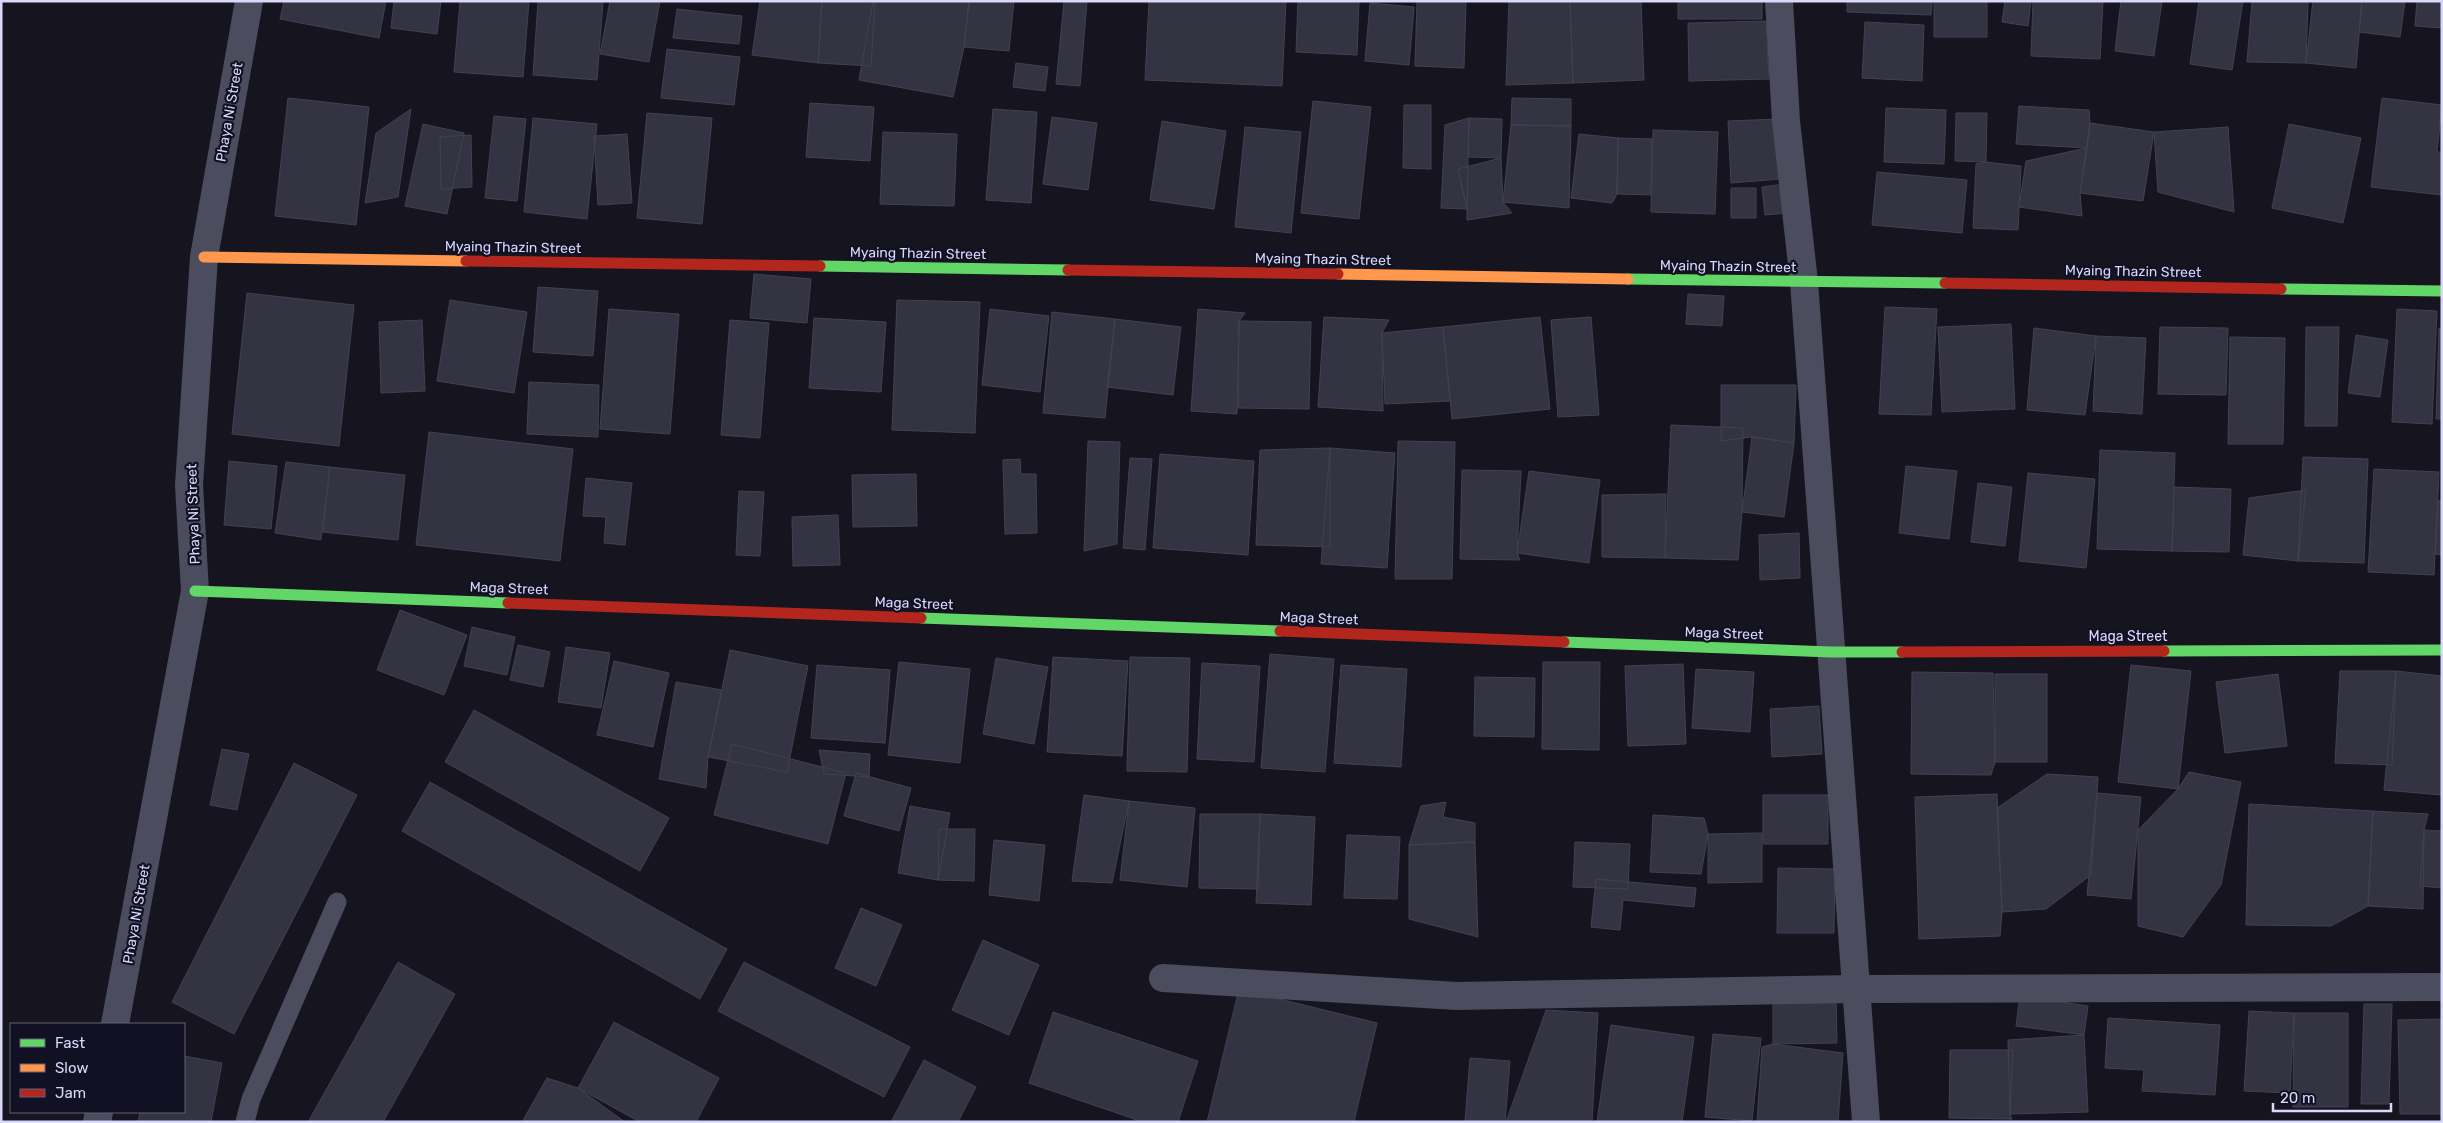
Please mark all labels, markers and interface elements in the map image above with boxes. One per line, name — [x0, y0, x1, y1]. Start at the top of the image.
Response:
street label: Phaya Ni Street — [212, 61, 247, 163]
street label: Myaing Thazin Street — [445, 238, 582, 257]
street label: Myaing Thazin Street — [850, 244, 987, 263]
street label: Myaing Thazin Street — [1255, 250, 1392, 269]
street label: Myaing Thazin Street — [1660, 257, 1797, 276]
street label: Myaing Thazin Street — [2065, 262, 2202, 281]
street label: Phaya Ni Street — [183, 463, 204, 565]
street label: Maga Street — [469, 579, 549, 598]
street label: Maga Street — [874, 594, 954, 613]
street label: Maga Street — [1279, 609, 1359, 628]
street label: Maga Street — [1684, 624, 1764, 643]
street label: Maga Street — [2089, 628, 2168, 645]
street label: Phaya Ni Street — [119, 863, 154, 965]
legend — [10, 1023, 185, 1113]
text: Fast — [55, 1034, 85, 1052]
text: Slow — [55, 1059, 88, 1077]
scale bar — [2273, 1080, 2390, 1112]
text: Jam — [55, 1084, 86, 1102]
text: 20 m — [2280, 1089, 2315, 1107]

